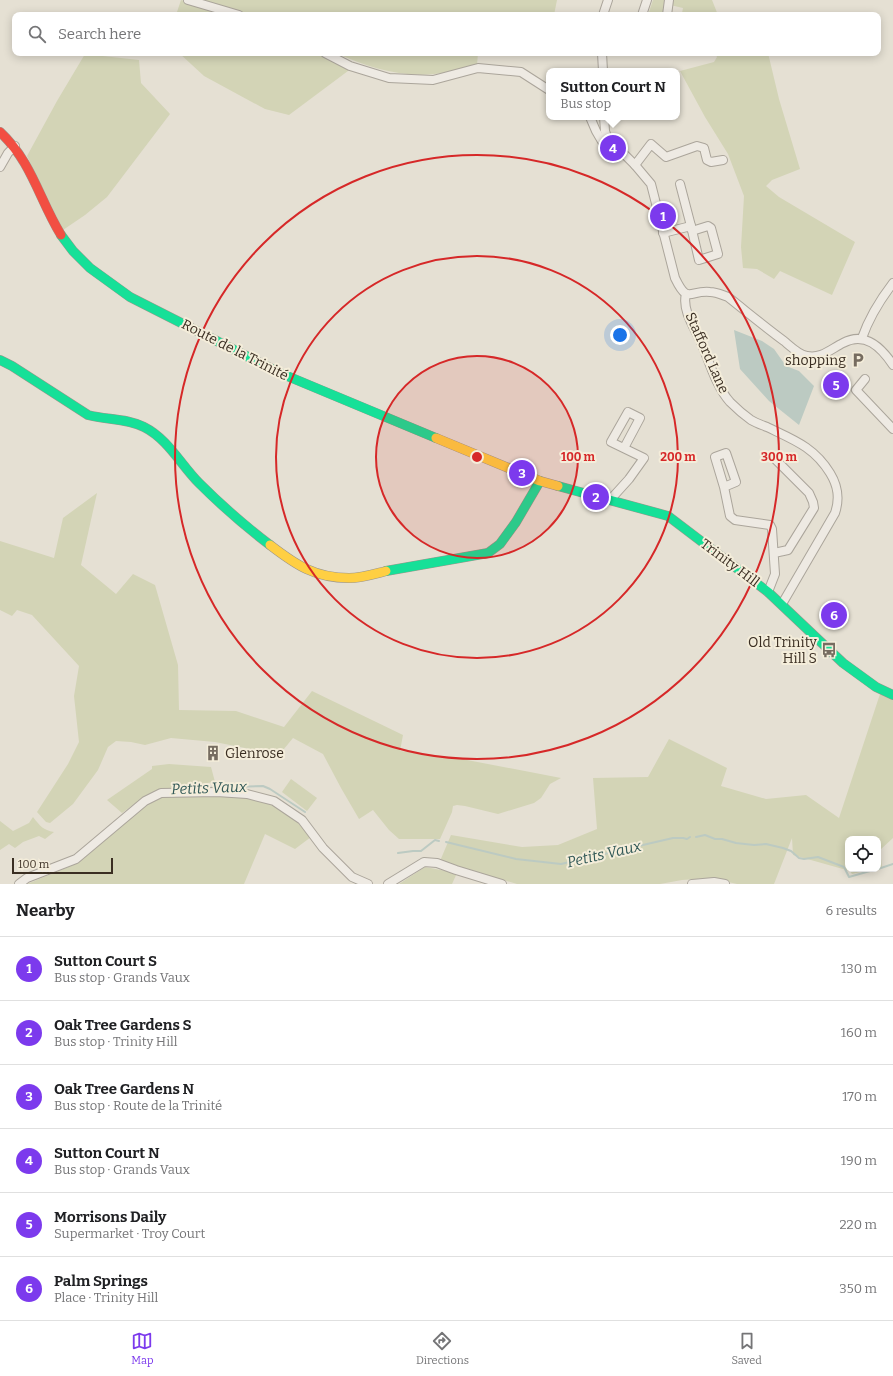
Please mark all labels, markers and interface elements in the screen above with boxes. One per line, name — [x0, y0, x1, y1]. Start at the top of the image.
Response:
search box — [12, 12, 881, 56]
icon: search — [26, 23, 48, 45]
text: Search here — [58, 25, 141, 43]
popup — [546, 68, 680, 120]
text: Sutton Court N — [560, 78, 666, 96]
text: Bus stop — [560, 96, 611, 111]
pin: 4 — [600, 133, 626, 163]
pin: 1 — [650, 201, 676, 231]
street label: Stafford Lane — [682, 310, 732, 396]
street label: Route de la Trinité — [179, 316, 291, 384]
your location — [610, 325, 630, 345]
parking icon: shopping — [849, 351, 867, 369]
place label: shopping — [785, 352, 846, 369]
pin: 5 — [823, 370, 849, 400]
centre of rings — [470, 450, 484, 464]
text: 100 m — [561, 450, 596, 464]
text: 200 m — [660, 450, 696, 464]
text: 300 m — [761, 450, 797, 464]
pin: 3 — [509, 458, 535, 488]
pin: 2 — [583, 482, 609, 512]
street label: Trinity Hill — [697, 535, 763, 591]
pin: 6 — [821, 600, 847, 630]
place label: Old Trinity Hill S — [748, 634, 818, 667]
bus stop icon: Old Trinity Hill S — [820, 641, 838, 659]
building icon: Glenrose — [204, 744, 222, 762]
place label: Glenrose — [225, 745, 284, 762]
water label: Petits Vaux — [171, 778, 248, 798]
water label: Petits Vaux — [565, 836, 644, 871]
map controls — [845, 836, 881, 872]
button: locate — [845, 836, 881, 872]
scale bar — [12, 856, 113, 875]
text: 100 m — [18, 858, 49, 871]
text: Nearby — [16, 900, 75, 921]
text: 6 results — [825, 903, 877, 918]
text: Sutton Court S — [54, 952, 157, 970]
text: 1 — [26, 961, 32, 976]
text: 130 m — [841, 961, 877, 976]
text: Bus stop · Grands Vaux — [54, 970, 190, 985]
text: Oak Tree Gardens S — [54, 1016, 192, 1034]
text: 2 — [25, 1025, 33, 1040]
text: 160 m — [841, 1025, 877, 1040]
text: Bus stop · Trinity Hill — [54, 1034, 178, 1049]
text: Oak Tree Gardens N — [54, 1080, 194, 1098]
text: 3 — [25, 1089, 33, 1104]
text: 170 m — [842, 1089, 877, 1104]
text: Bus stop · Route de la Trinité — [54, 1098, 222, 1113]
text: Sutton Court N — [54, 1144, 159, 1162]
text: 4 — [25, 1153, 33, 1168]
text: 190 m — [841, 1153, 877, 1168]
text: Bus stop · Grands Vaux — [54, 1162, 190, 1177]
text: Morrisons Daily — [54, 1208, 166, 1226]
text: 5 — [25, 1217, 33, 1232]
text: 220 m — [840, 1217, 877, 1232]
text: Supermarket · Troy Court — [54, 1226, 205, 1241]
text: Palm Springs — [54, 1272, 148, 1290]
text: 6 — [25, 1281, 33, 1296]
text: 350 m — [839, 1281, 877, 1296]
text: Place · Trinity Hill — [54, 1290, 158, 1305]
tab: Map — [131, 1330, 153, 1367]
tab: Directions — [416, 1330, 469, 1367]
tab: Saved — [731, 1330, 762, 1367]

